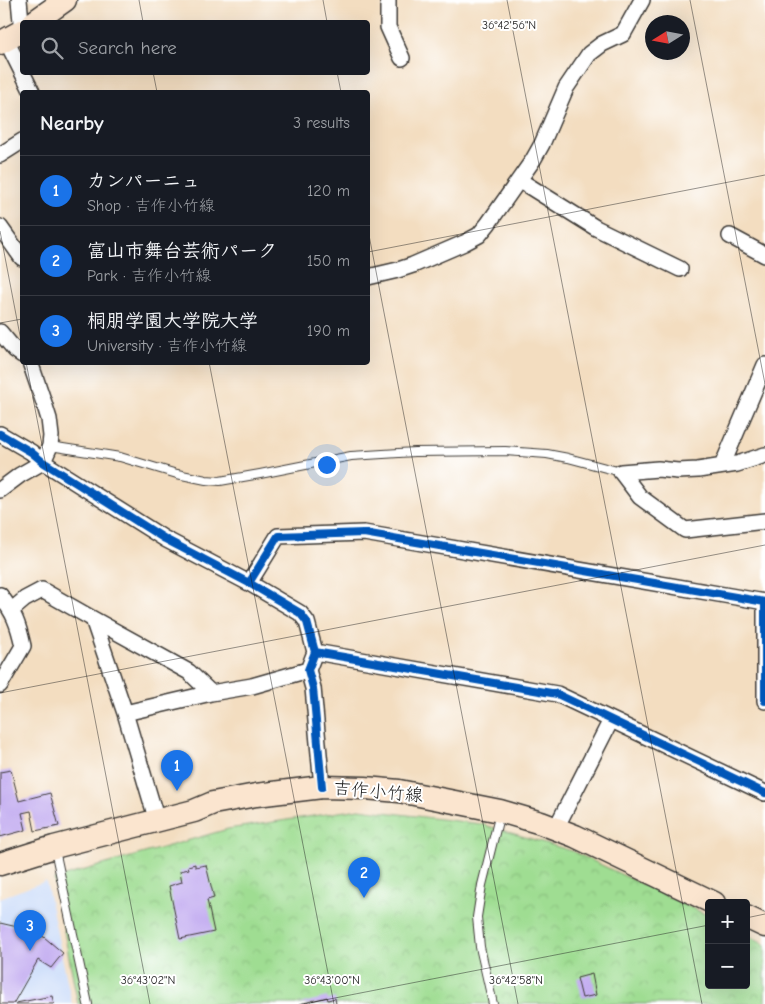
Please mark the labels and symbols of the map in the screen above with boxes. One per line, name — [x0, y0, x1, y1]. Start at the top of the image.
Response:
north arrow — [645, 15, 690, 60]
text: 36°42'56"N — [482, 18, 536, 32]
your location — [314, 452, 340, 478]
pin: 1 — [161, 750, 193, 791]
street label: 吉作小竹線 — [332, 778, 424, 806]
pin: 2 — [348, 857, 380, 898]
pin: 3 — [14, 910, 46, 951]
text: 36°43'02"N — [121, 973, 175, 987]
text: 36°43'00"N — [304, 973, 360, 987]
text: 36°42'58"N — [489, 973, 543, 987]

